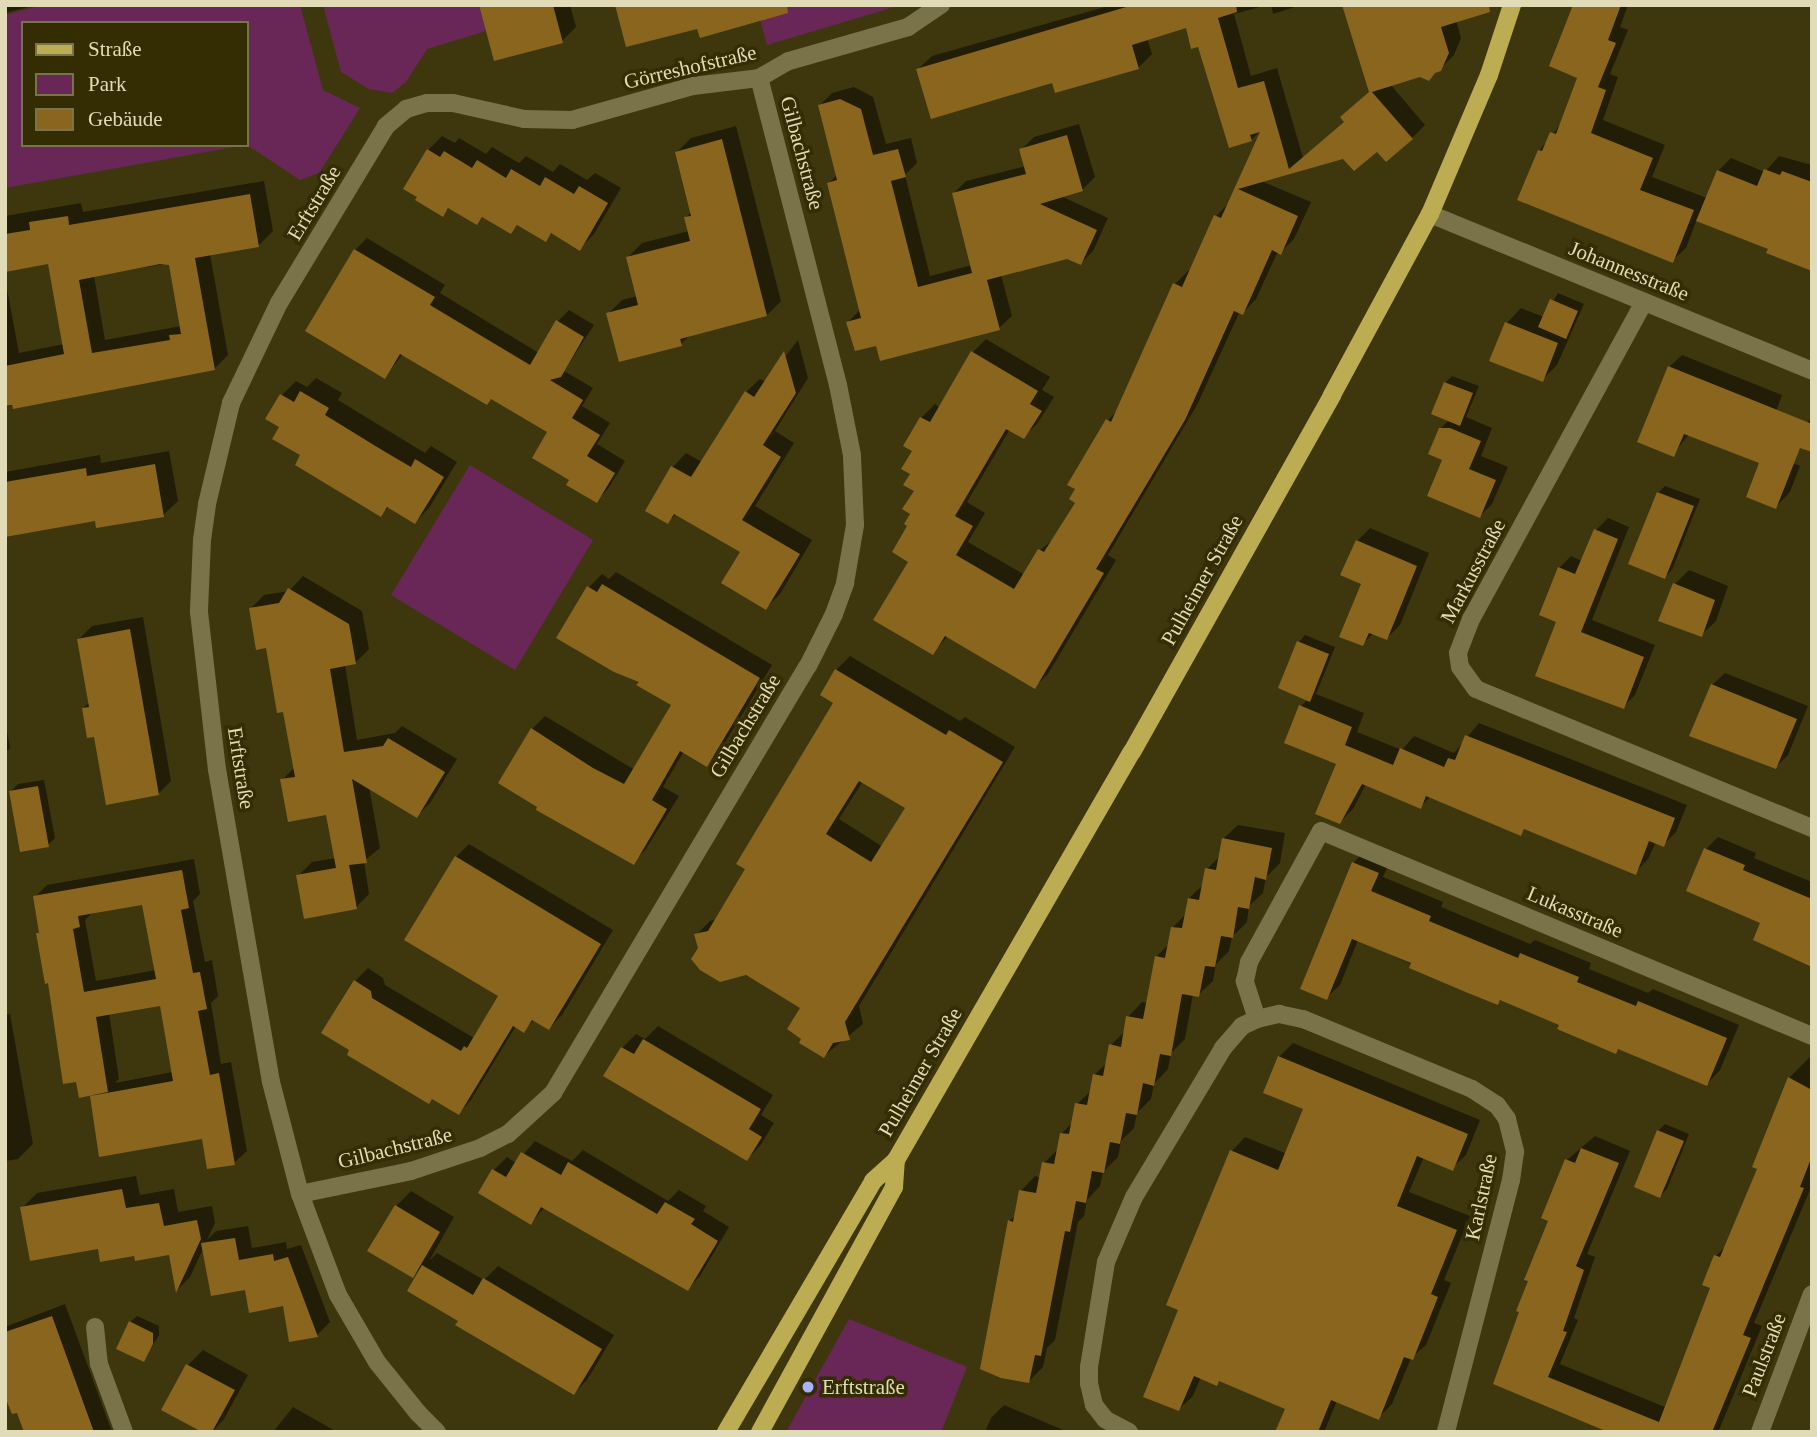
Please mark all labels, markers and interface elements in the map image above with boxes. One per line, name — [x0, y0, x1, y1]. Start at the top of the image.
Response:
legend — [21, 21, 248, 147]
text: Straße — [88, 37, 142, 61]
street label: Görreshofstraße — [621, 40, 759, 94]
text: Park — [88, 72, 127, 96]
street label: Gilbachstraße — [775, 93, 829, 213]
text: Gebäude — [88, 107, 163, 131]
street label: Erftstraße — [282, 161, 346, 245]
street label: Johannesstraße — [1565, 236, 1693, 306]
street label: Pulheimer Straße — [1156, 510, 1248, 650]
street label: Markusstraße — [1435, 515, 1511, 627]
street label: Gilbachstraße — [704, 670, 786, 782]
street label: Erftstraße — [222, 725, 260, 811]
street label: Lukasstraße — [1523, 881, 1627, 943]
street label: Pulheimer Straße — [873, 1003, 967, 1141]
street label: Gilbachstraße — [335, 1122, 455, 1174]
street label: Karlstraße — [1460, 1152, 1502, 1242]
street label: Paulstraße — [1737, 1310, 1791, 1400]
place label: Erftstraße — [822, 1374, 905, 1400]
marker: Erftstraße — [800, 1379, 816, 1395]

